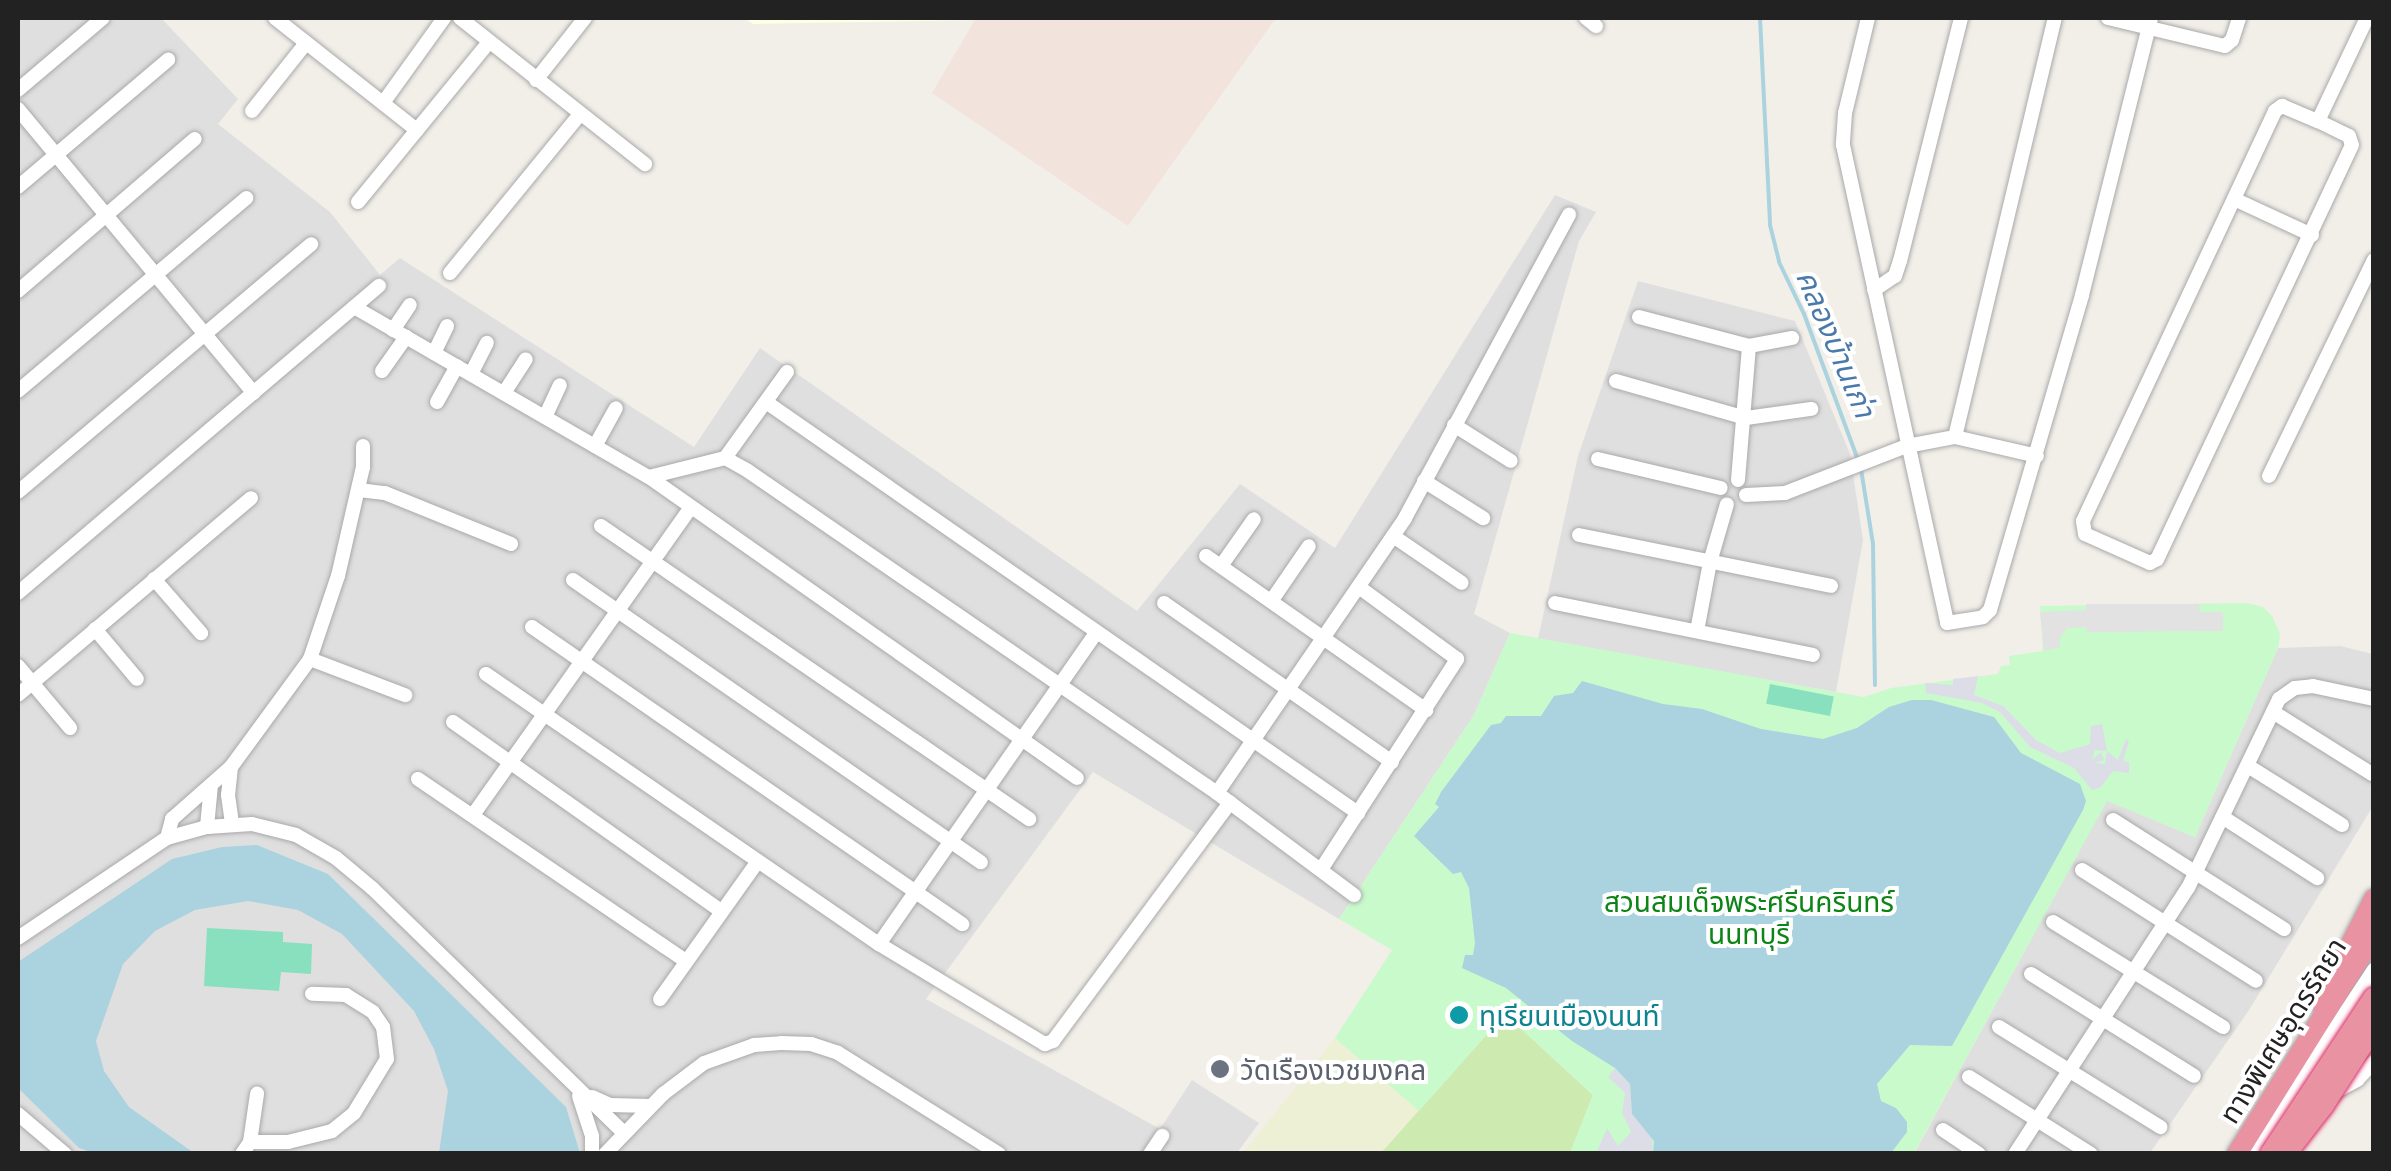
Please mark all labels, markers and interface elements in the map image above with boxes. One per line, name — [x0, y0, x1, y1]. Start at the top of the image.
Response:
water label: คลองบ้านเก่า — [1790, 264, 1884, 422]
park label: สวนสมเด็จพระศรีนครินทร์ นนทบุรี — [1604, 884, 1894, 950]
street label: ทางพิเศษอุดรรัถยา — [2212, 931, 2352, 1129]
place label: ทุเรียนเมืองนนท์ — [1479, 998, 1659, 1032]
marker: ทุเรียนเมืองนนท์ — [1448, 1004, 1470, 1026]
place label: วัดเรืองเวชมงคล — [1240, 1052, 1426, 1086]
marker: วัดเรืองเวชมงคล — [1209, 1058, 1231, 1080]

